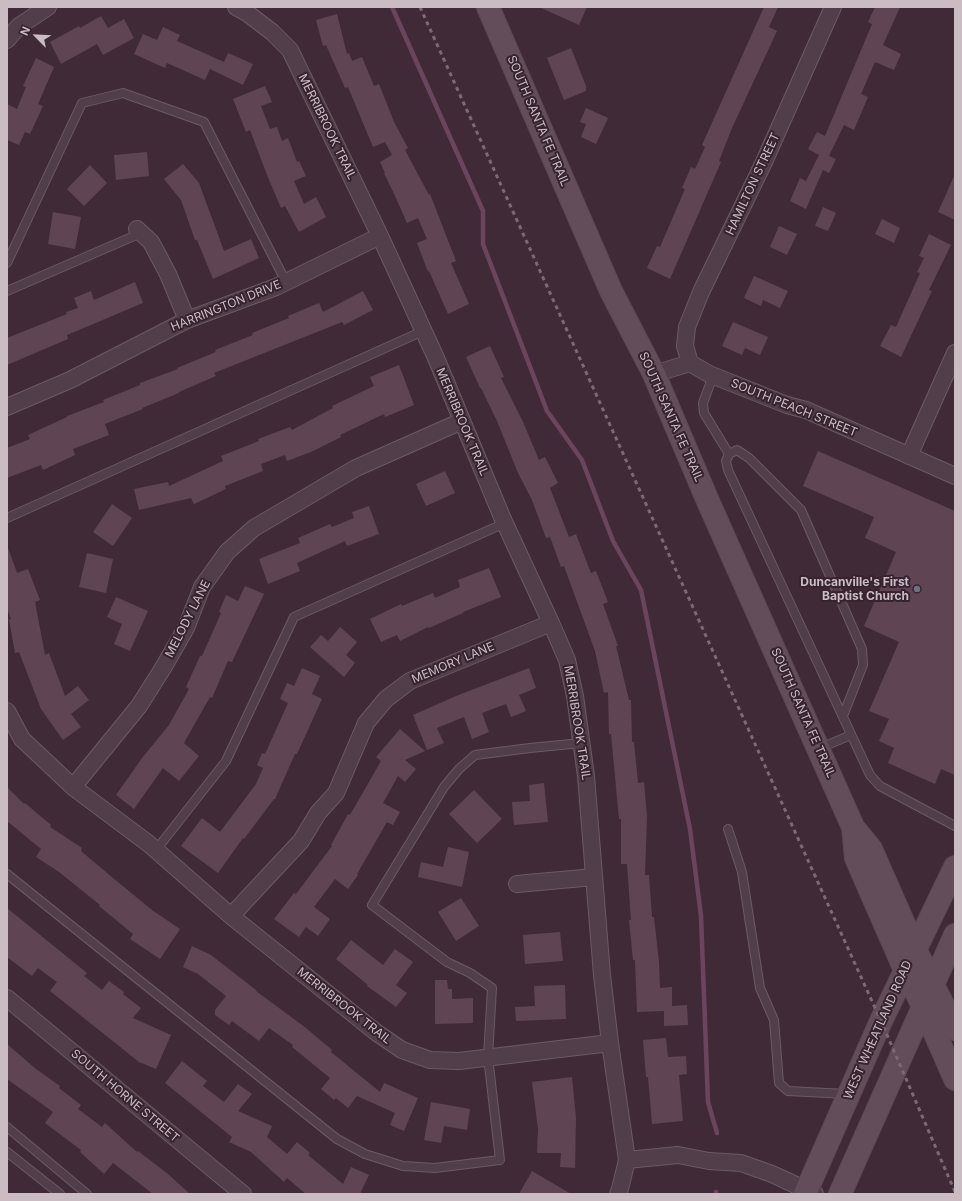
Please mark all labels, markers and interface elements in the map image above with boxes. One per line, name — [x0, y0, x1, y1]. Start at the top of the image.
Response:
north arrow — [16, 16, 56, 56]
text: N — [17, 24, 33, 38]
street label: SOUTH SANTA FE TRAIL — [504, 53, 572, 189]
street label: MERRIBROOK TRAIL — [295, 72, 359, 182]
street label: HAMILTON STREET — [723, 131, 783, 237]
street label: HARRINGTON DRIVE — [169, 277, 283, 335]
street label: SOUTH SANTA FE TRAIL — [636, 350, 706, 484]
street label: MERRIBROOK TRAIL — [433, 366, 491, 478]
street label: SOUTH PEACH STREET — [729, 376, 859, 440]
place label: Duncanville's First Baptist Church — [800, 575, 909, 603]
street label: MELODY LANE — [162, 578, 214, 660]
marker: Duncanville's First Baptist Church — [912, 584, 922, 594]
street label: MEMORY LANE — [410, 639, 496, 687]
street label: SOUTH SANTA FE TRAIL — [768, 646, 838, 780]
street label: MERRIBROOK TRAIL — [561, 665, 593, 781]
street label: WEST WHEATLAND ROAD — [841, 958, 915, 1102]
street label: MERRIBROOK TRAIL — [294, 965, 394, 1047]
street label: SOUTH HORNE STREET — [68, 1047, 182, 1145]

